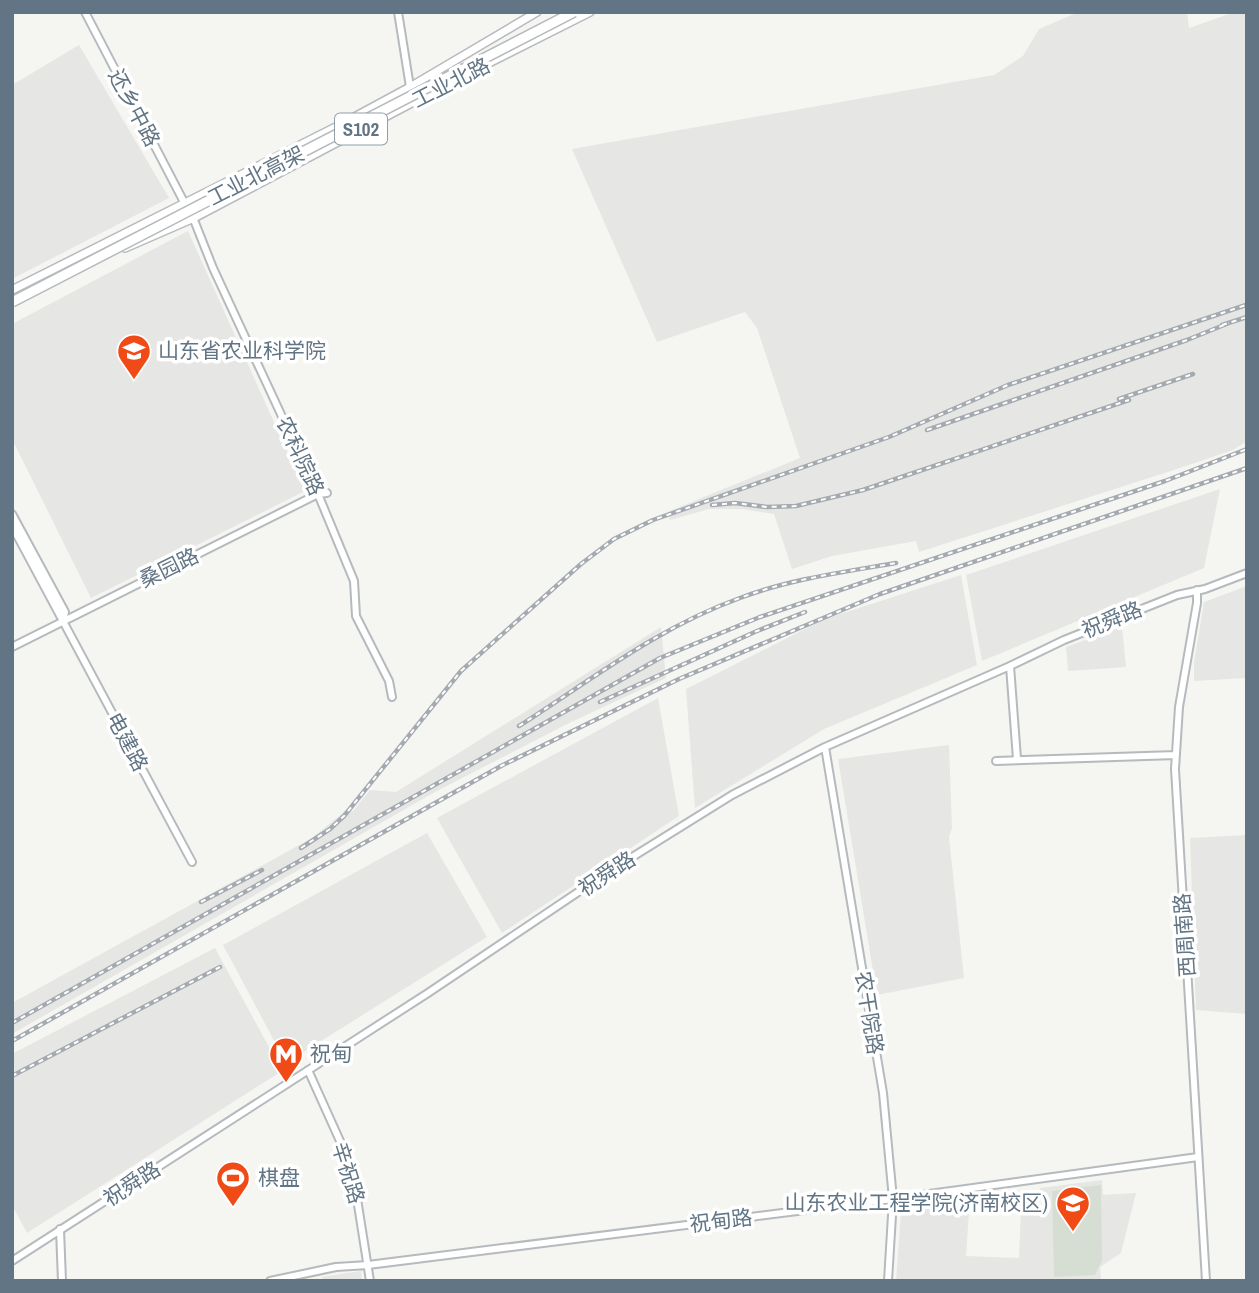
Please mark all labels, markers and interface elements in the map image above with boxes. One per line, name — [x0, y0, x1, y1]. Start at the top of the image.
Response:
street label: 工业北路 — [407, 51, 495, 115]
street label: 还乡中路 — [102, 64, 167, 152]
road number: S102 — [335, 113, 387, 144]
street label: 工业北高架 — [202, 139, 309, 212]
school or university icon: 山东省农业科学院 — [115, 332, 153, 381]
place label: 山东省农业科学院 — [158, 336, 326, 365]
street label: 农科院路 — [270, 412, 331, 500]
street label: 桑园路 — [134, 541, 203, 594]
street label: 祝舜路 — [1077, 594, 1146, 645]
street label: 电建路 — [100, 707, 155, 776]
street label: 祝舜路 — [572, 844, 641, 903]
street label: 西周南路 — [1167, 892, 1202, 978]
street label: 农干院路 — [849, 969, 890, 1057]
metro station icon: 祝甸 — [267, 1035, 305, 1084]
place label: 祝甸 — [310, 1039, 352, 1068]
street label: 辛祝路 — [325, 1138, 372, 1207]
street label: 祝舜路 — [97, 1154, 166, 1213]
sports icon: 棋盘 — [214, 1159, 252, 1208]
place label: 棋盘 — [258, 1163, 300, 1192]
school or university icon: 山东农业工程学院(济南校区) — [1054, 1184, 1092, 1233]
place label: 山东农业工程学院(济南校区) — [785, 1188, 1048, 1217]
street label: 祝甸路 — [688, 1202, 754, 1239]

